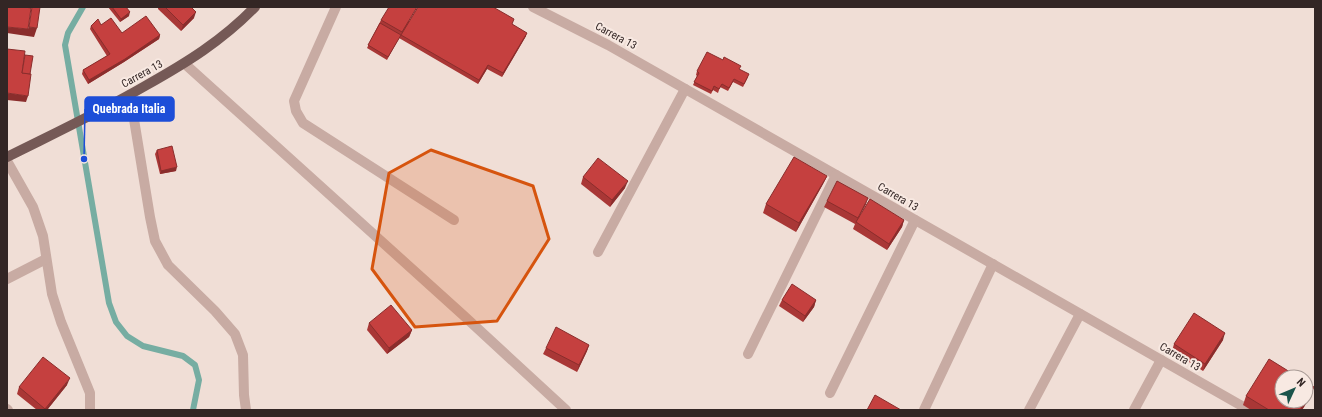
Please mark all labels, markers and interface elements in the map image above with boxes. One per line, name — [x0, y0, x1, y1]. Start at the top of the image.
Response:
street label: Carrera 13 — [593, 20, 639, 52]
street label: Carrera 13 — [119, 57, 165, 91]
callout: Quebrada Italia — [85, 97, 174, 121]
text: Quebrada Italia — [93, 102, 166, 116]
street label: Carrera 13 — [875, 180, 921, 214]
street label: Carrera 13 — [1157, 340, 1203, 374]
north arrow — [1274, 369, 1314, 409]
text: N — [1294, 375, 1308, 390]

